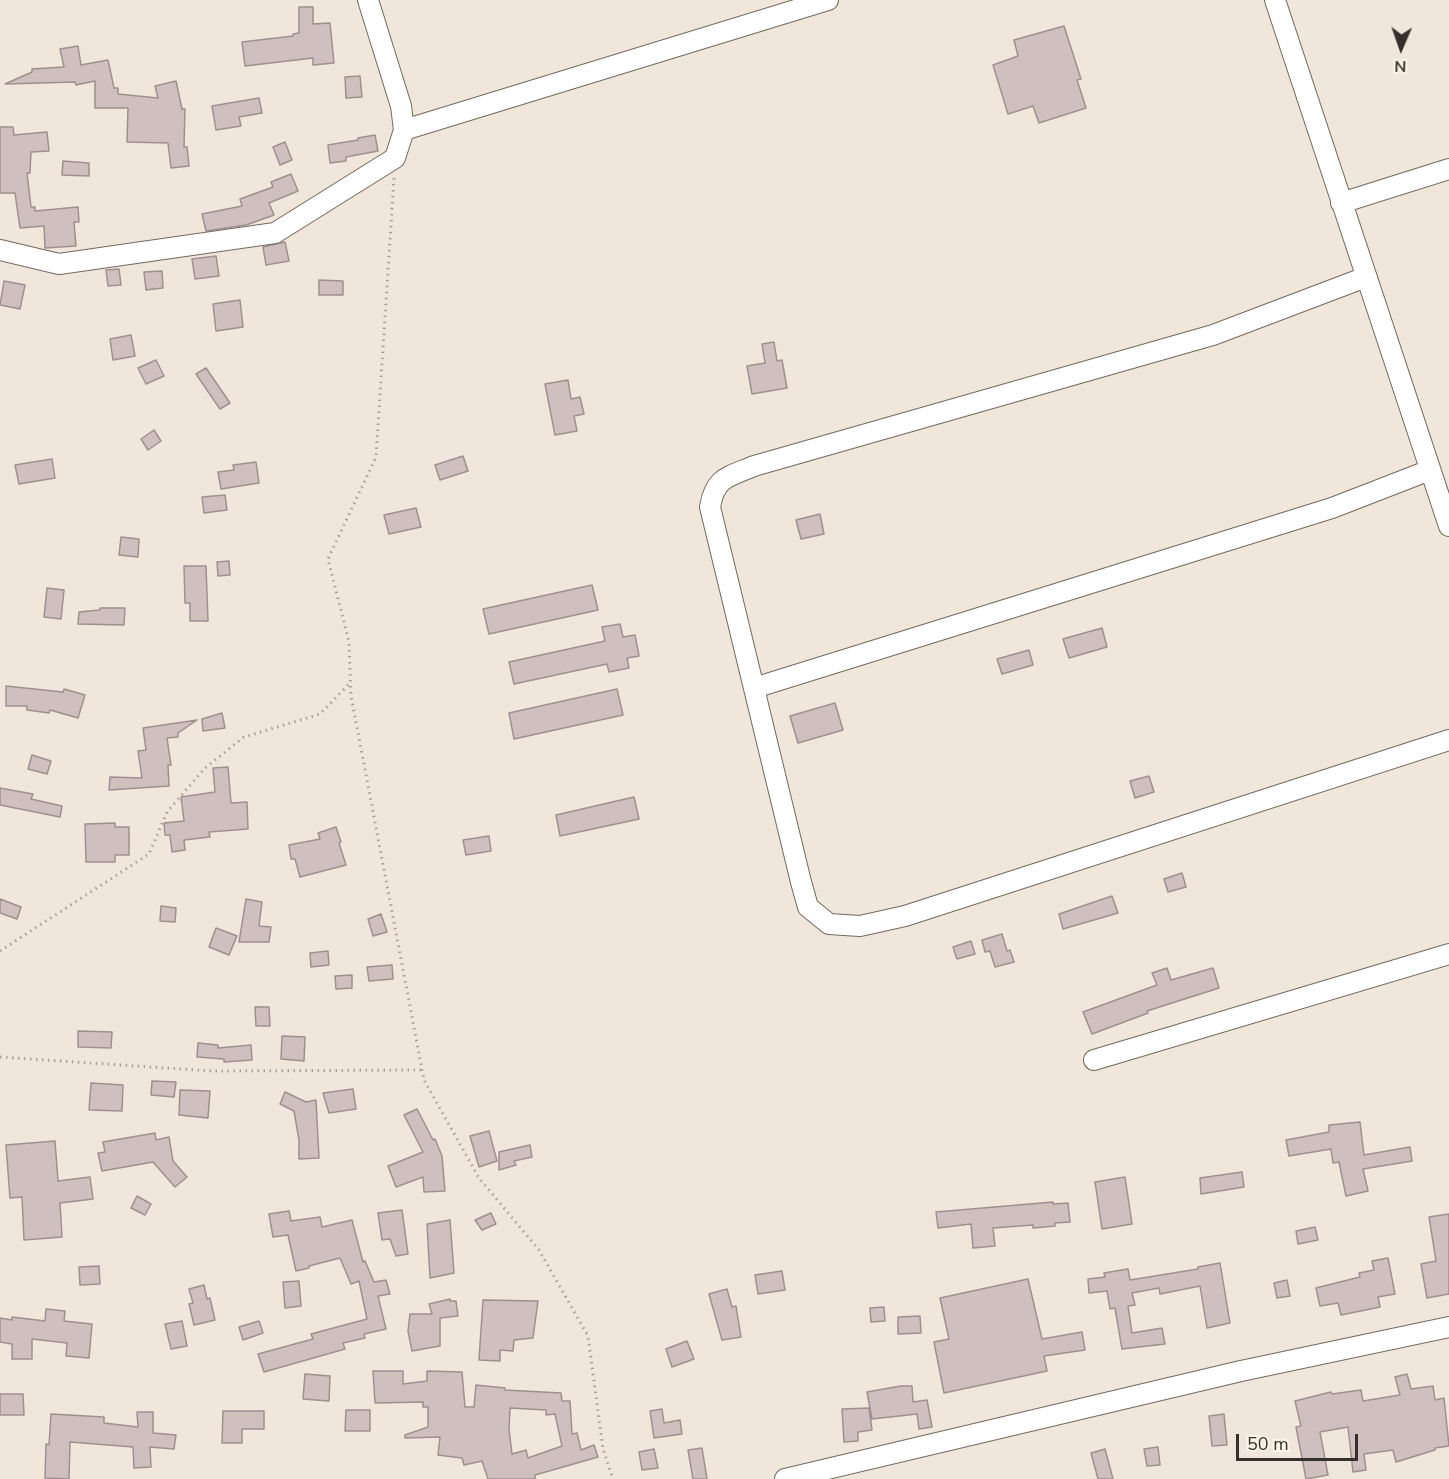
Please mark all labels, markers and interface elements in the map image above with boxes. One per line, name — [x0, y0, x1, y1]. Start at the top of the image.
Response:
north arrow — [1371, 18, 1431, 78]
text: N — [1394, 55, 1407, 77]
scale bar — [1239, 1422, 1360, 1460]
text: 50 m — [1247, 1432, 1289, 1456]

